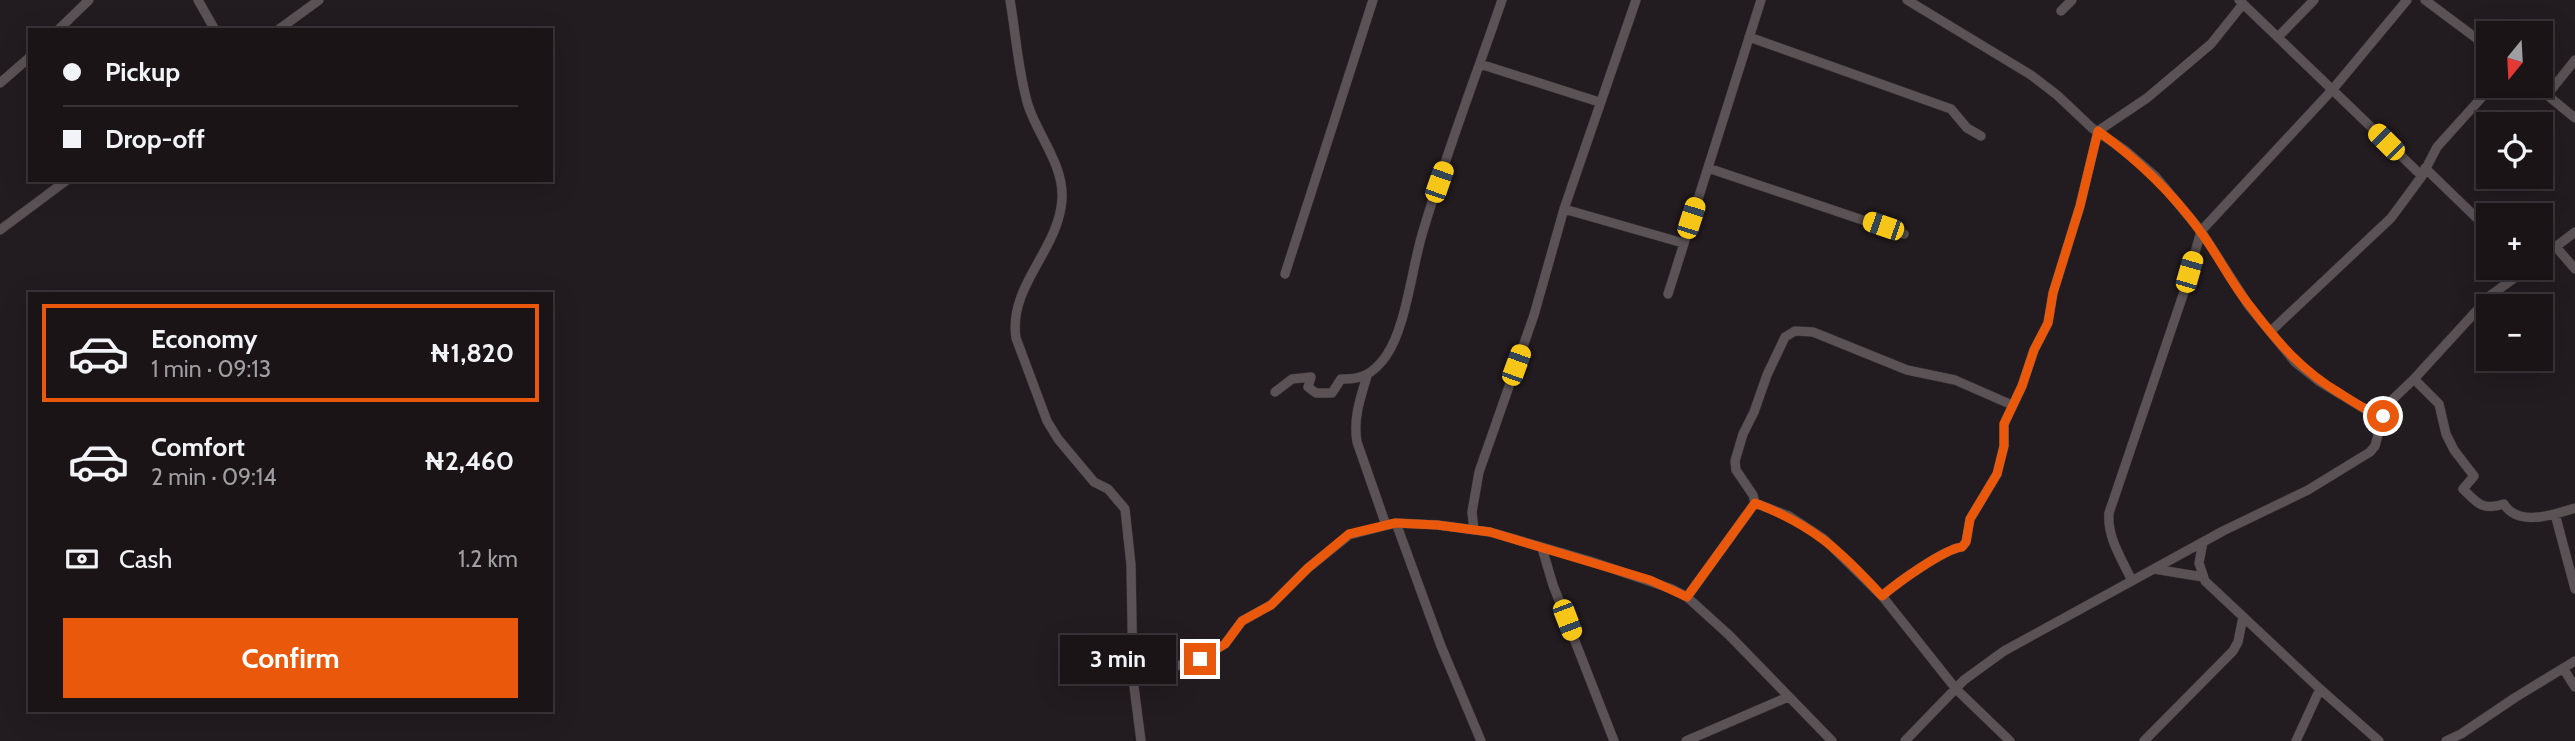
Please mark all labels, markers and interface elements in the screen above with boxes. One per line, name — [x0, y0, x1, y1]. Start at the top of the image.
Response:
north arrow — [2476, 21, 2553, 98]
map controls — [2476, 21, 2553, 371]
text: Pickup — [105, 56, 180, 88]
button: locate — [2476, 112, 2553, 189]
car — [2364, 120, 2409, 164]
text: Drop-off — [105, 123, 205, 155]
car — [1423, 159, 1456, 205]
car — [1675, 195, 1708, 241]
button: + — [2476, 203, 2553, 280]
car — [1860, 209, 1907, 243]
car — [2174, 249, 2205, 295]
button: − — [2476, 294, 2553, 371]
icon: car — [67, 322, 130, 385]
text: Economy — [151, 323, 257, 355]
text: ₦1,820 — [430, 337, 514, 369]
car — [1499, 342, 1534, 388]
text: 1 min · 09:13 — [151, 355, 271, 383]
route start — [2367, 400, 2399, 432]
icon: car — [67, 430, 130, 493]
text: Comfort — [151, 431, 245, 463]
text: ₦2,460 — [424, 445, 514, 477]
text: 2 min · 09:14 — [151, 463, 277, 491]
icon: cash — [63, 540, 101, 578]
text: Cash — [119, 543, 172, 575]
text: 1.2 km — [458, 545, 518, 573]
car — [1550, 597, 1585, 643]
button: Confirm — [63, 618, 518, 698]
callout: 3 min — [1060, 634, 1176, 684]
route end — [1184, 643, 1216, 675]
text: 3 min — [1090, 645, 1146, 673]

